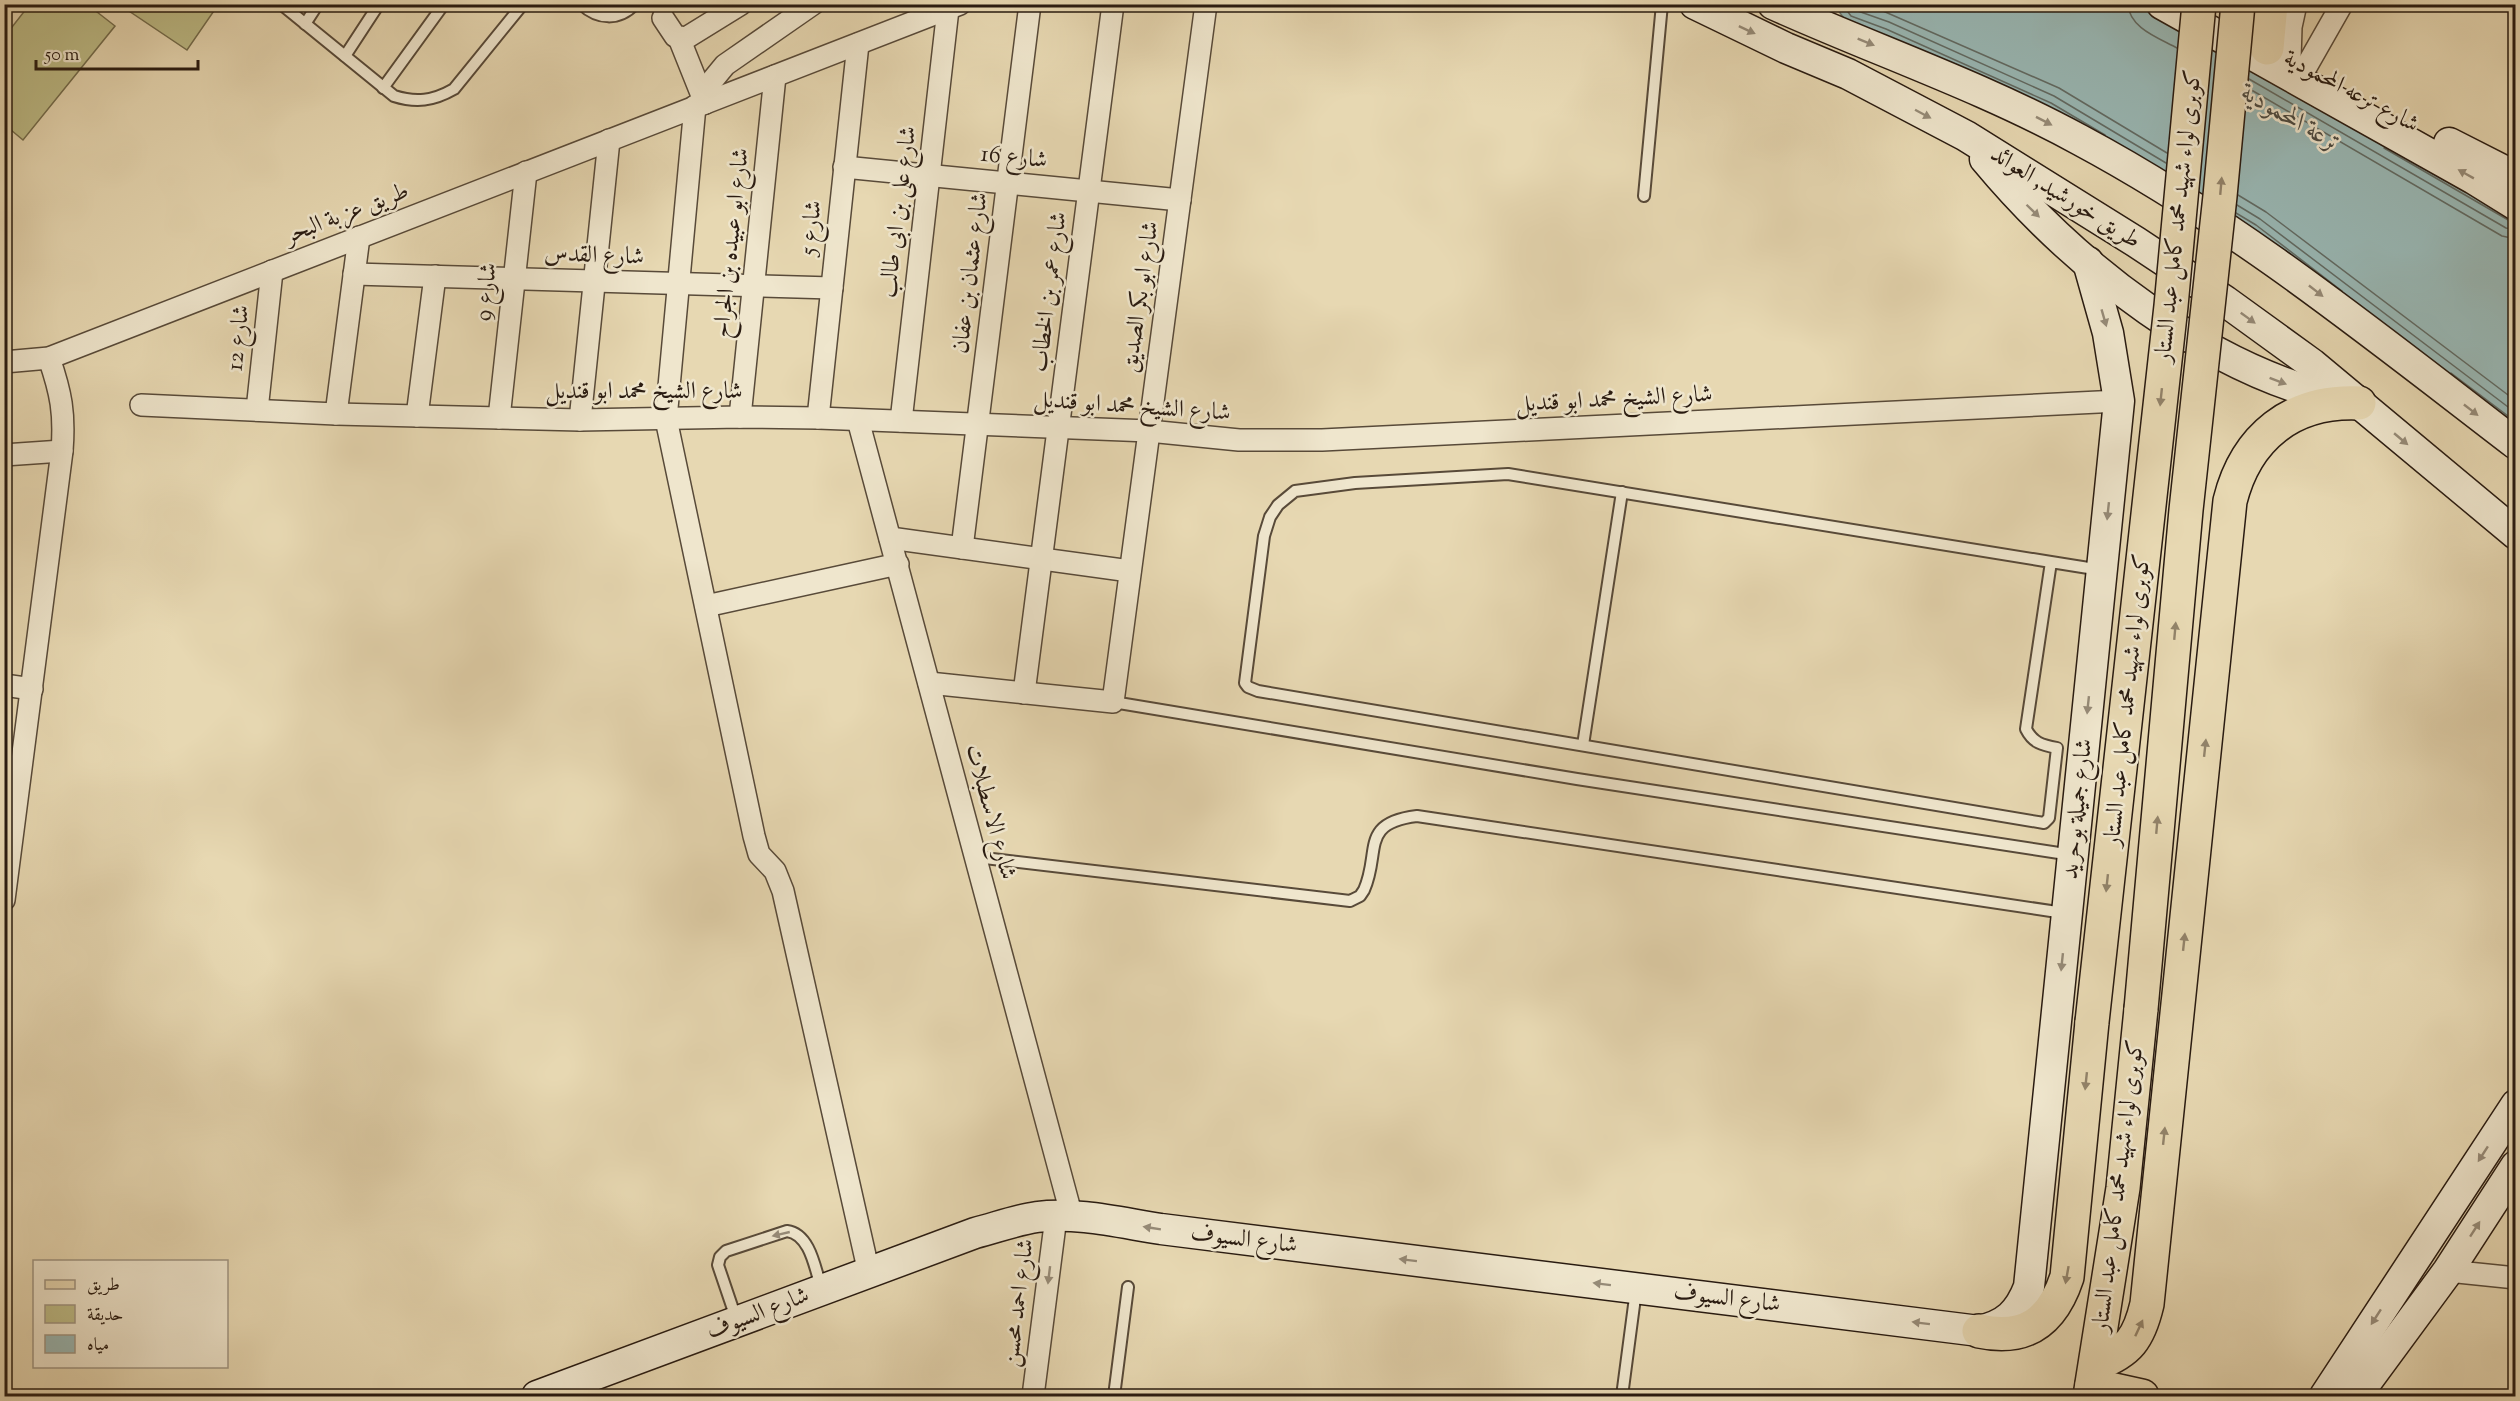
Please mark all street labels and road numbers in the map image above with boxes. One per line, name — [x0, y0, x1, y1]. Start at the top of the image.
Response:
street label: شارع ترعه المحمودية — [2277, 42, 2425, 143]
street label: كوبرى لواء شهيد محمد كامل عبد الستار — [2146, 68, 2211, 366]
street label: شارع على بن ابى طالب — [872, 124, 927, 300]
street label: شارع 16 — [979, 138, 1049, 179]
street label: طريق خورشيد, العوائد — [1983, 138, 2147, 258]
street label: شارع ابو عبيده بن الجراح — [705, 146, 761, 340]
street label: طريق عزبة البحر — [277, 175, 414, 254]
street label: شارع عثمان بن عفان — [944, 190, 999, 356]
street label: شارع 5 — [792, 199, 833, 259]
street label: شارع عمر بن الخطاب — [1023, 210, 1078, 374]
street label: شارع ابو بكر الصديق — [1114, 219, 1169, 375]
street label: شارع القدس — [543, 237, 645, 276]
street label: شارع 9 — [467, 261, 508, 323]
street label: شارع 12 — [219, 303, 260, 373]
street label: شارع الشيخ محمد ابو قنديل — [545, 375, 743, 411]
street label: شارع الشيخ محمد ابو قنديل — [1515, 378, 1714, 424]
street label: شارع الشيخ محمد ابو قنديل — [1032, 383, 1232, 433]
street label: كوبرى لواء شهيد محمد كامل عبد الستار — [2095, 552, 2160, 850]
street label: شارع جميلة بوحريد — [2054, 737, 2103, 881]
street label: شارع الاسطبلات — [955, 741, 1024, 884]
street label: كوبرى لواء شهيد محمد كامل عبد الستار — [2084, 1038, 2154, 1336]
street label: شارع السيوف — [1188, 1217, 1299, 1264]
street label: شارع احمد محسن — [994, 1237, 1045, 1369]
street label: شارع السيوف — [1671, 1276, 1782, 1323]
street label: شارع السيوف — [702, 1279, 815, 1350]

